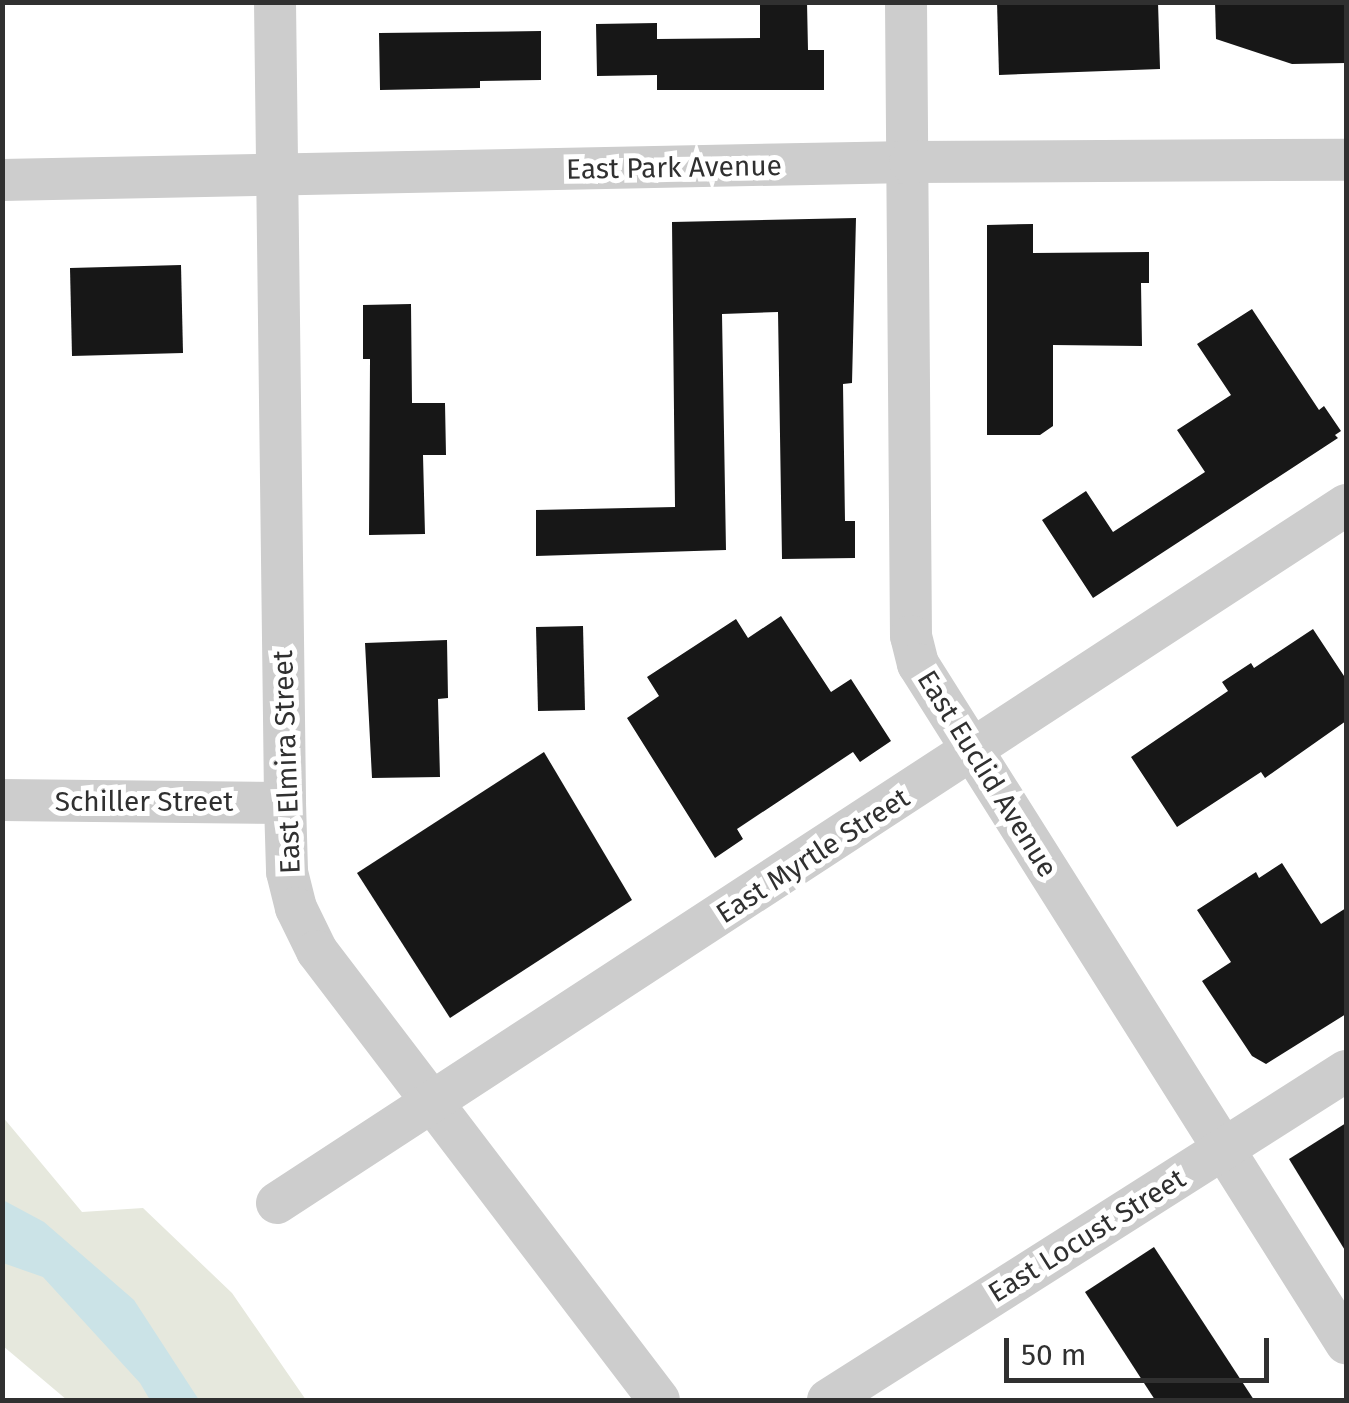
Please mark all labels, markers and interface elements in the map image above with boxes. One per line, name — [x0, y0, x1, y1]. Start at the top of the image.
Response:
street label: East Park Avenue — [566, 149, 782, 187]
street label: East Elmira Street — [266, 650, 308, 874]
street label: East Euclid Avenue — [910, 664, 1064, 884]
street label: East Myrtle Street — [710, 781, 916, 931]
street label: Schiller Street — [55, 785, 233, 819]
street label: East Locust Street — [982, 1162, 1192, 1310]
scale bar — [1009, 1318, 1274, 1380]
text: 50 m — [1021, 1337, 1086, 1373]

